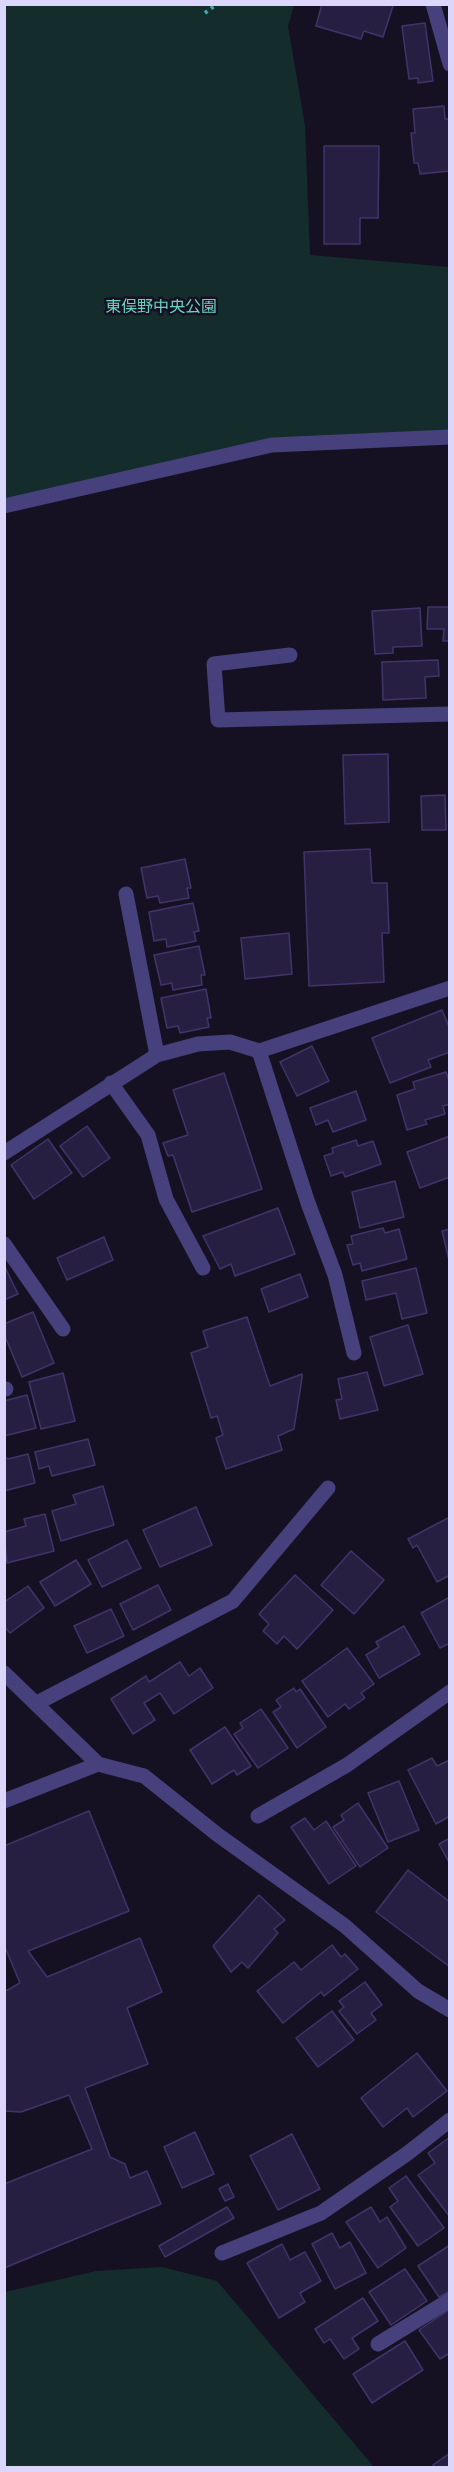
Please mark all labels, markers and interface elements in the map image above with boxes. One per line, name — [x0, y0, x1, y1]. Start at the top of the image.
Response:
park label: 東俣野中央公園 — [105, 297, 217, 317]

